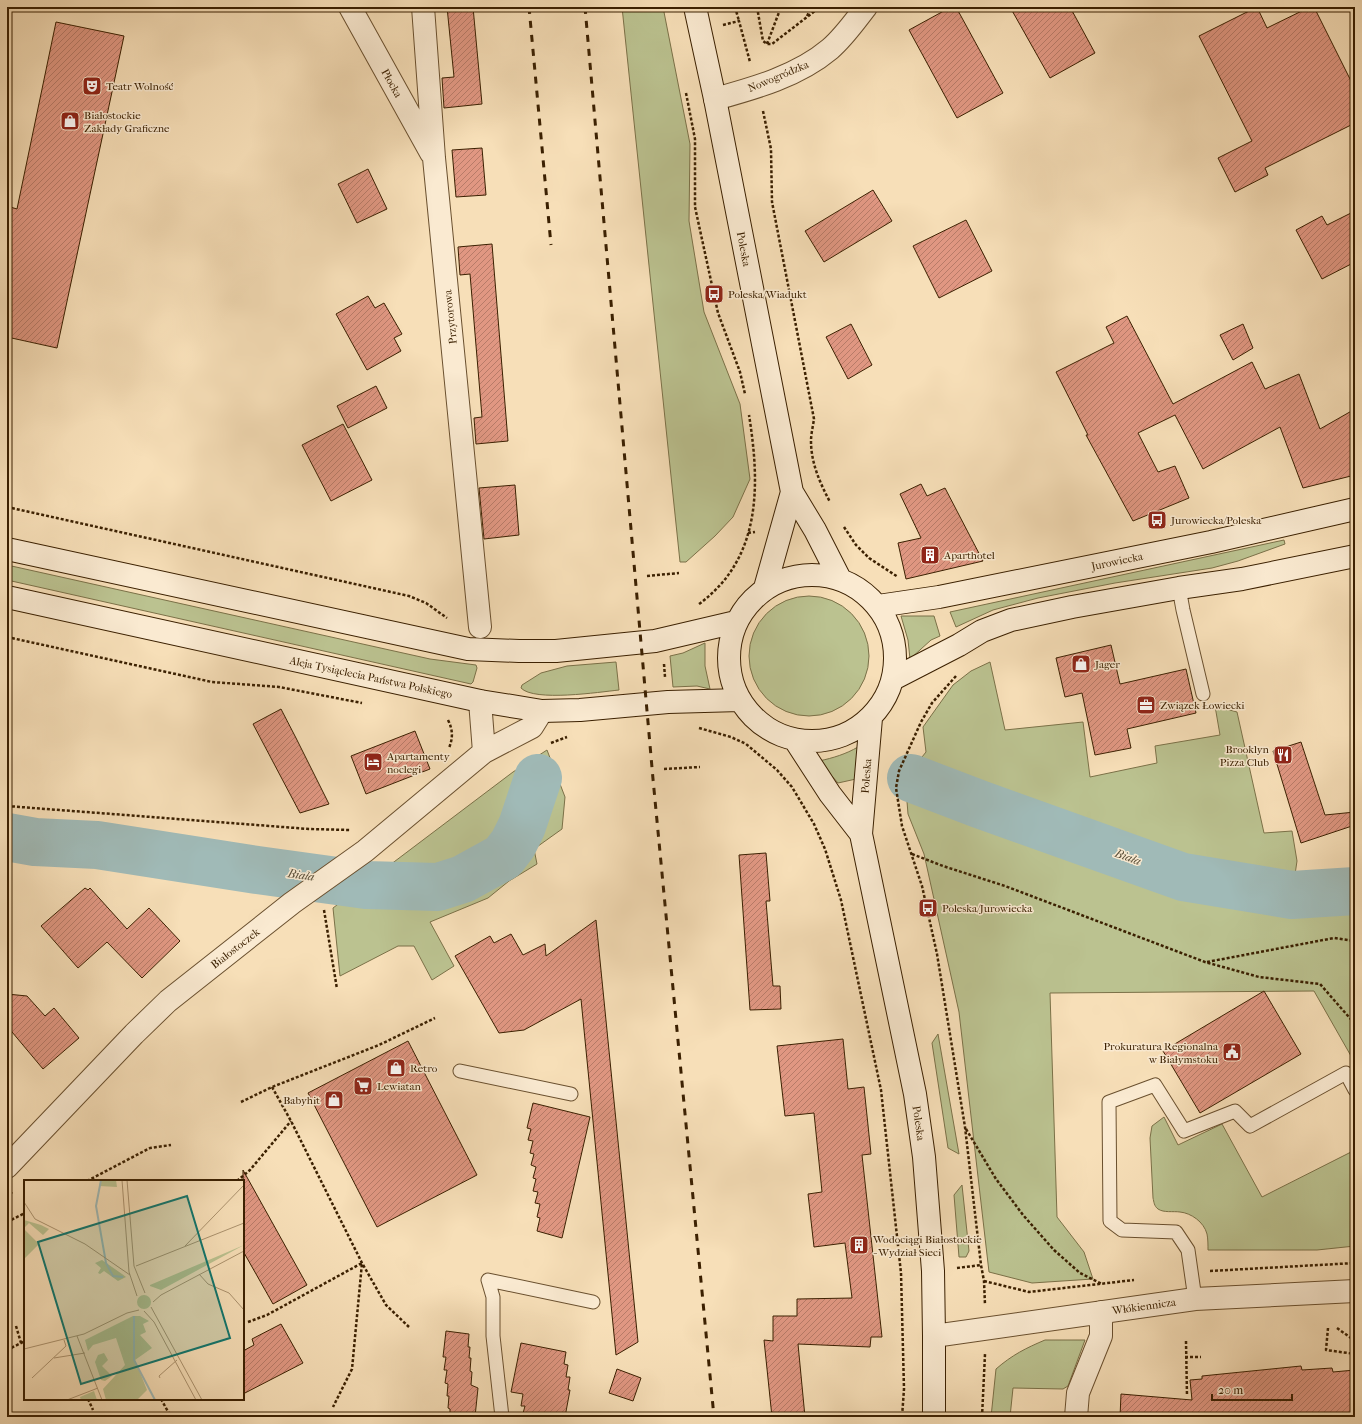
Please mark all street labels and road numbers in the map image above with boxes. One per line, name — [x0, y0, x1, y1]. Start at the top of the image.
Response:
street label: Nowogródzka — [746, 57, 811, 95]
street label: Płocka — [378, 67, 405, 101]
street label: Poleska — [734, 231, 753, 268]
street label: Przytorowa — [441, 288, 460, 345]
street label: Jurowiecka — [1089, 549, 1145, 574]
street label: Aleja Tysiąclecia Państwa Polskiego — [287, 654, 454, 701]
street label: Poleska — [858, 757, 875, 794]
street label: Białostoczek — [208, 925, 263, 971]
street label: Poleska — [910, 1105, 928, 1142]
street label: Włókiennicza — [1110, 1295, 1178, 1318]

